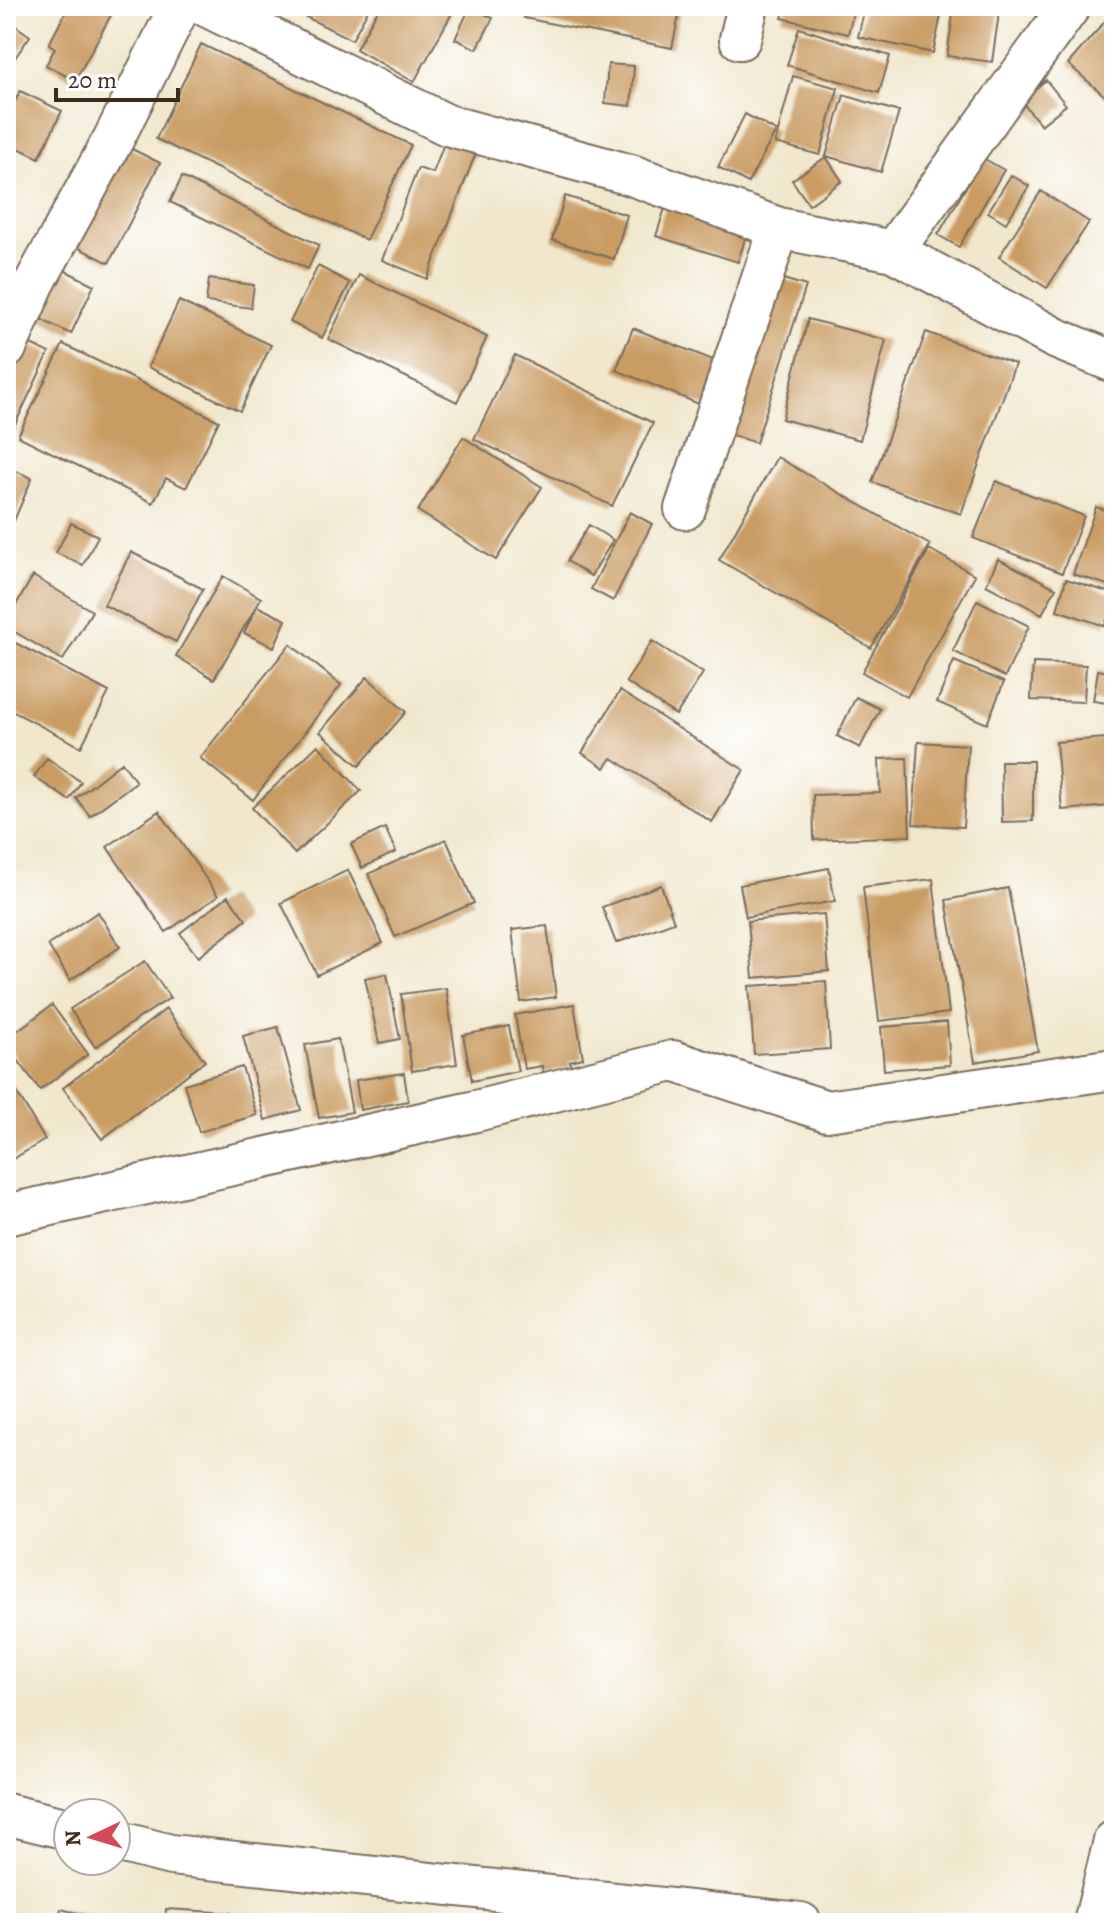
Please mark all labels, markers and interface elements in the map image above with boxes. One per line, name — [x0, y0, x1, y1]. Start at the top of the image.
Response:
scale bar — [56, 52, 178, 102]
text: 20 m — [68, 64, 117, 96]
north arrow — [52, 1797, 132, 1877]
text: N — [58, 1829, 89, 1847]

